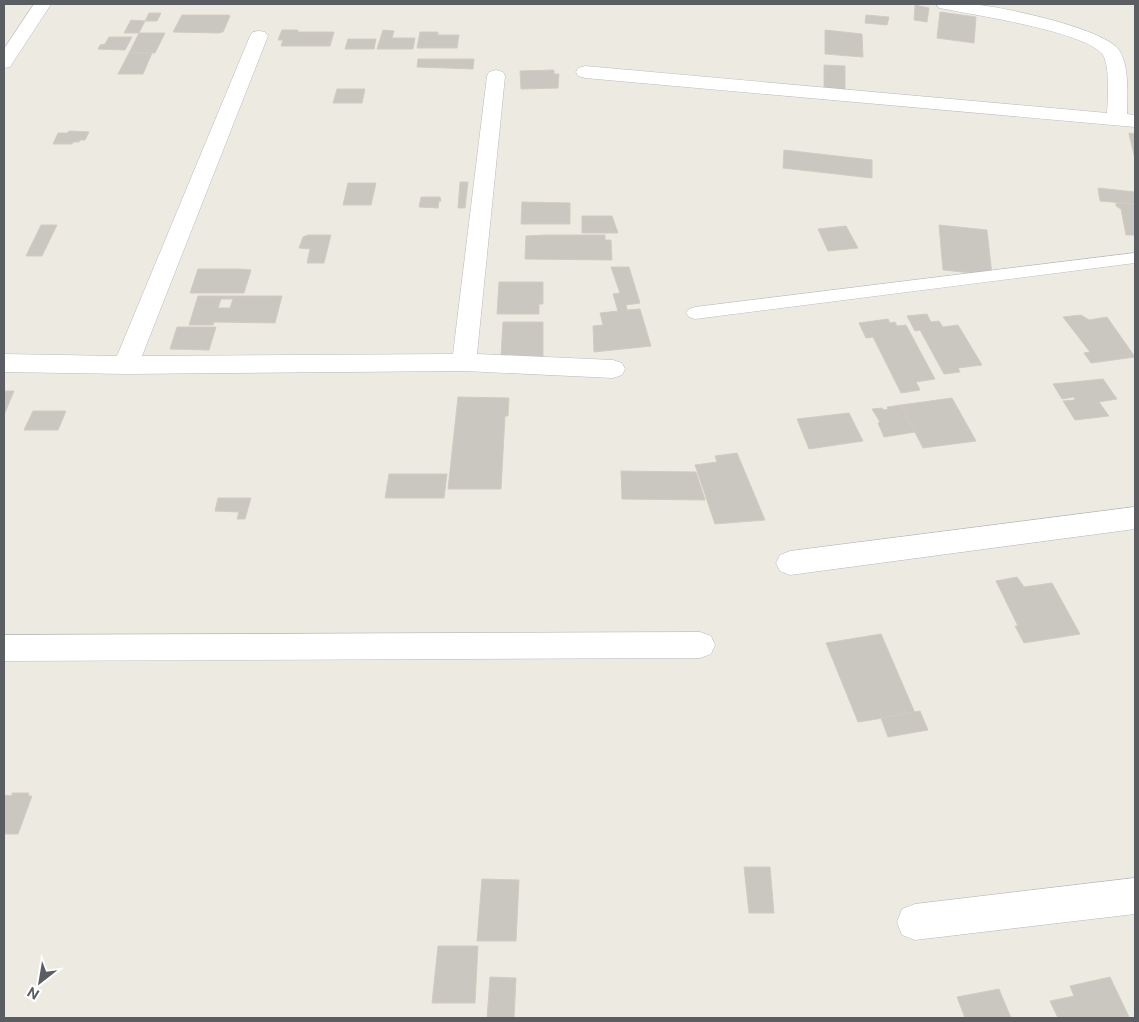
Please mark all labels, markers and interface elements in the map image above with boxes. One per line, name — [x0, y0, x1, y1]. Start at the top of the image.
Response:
north arrow — [15, 957, 65, 1007]
text: N — [24, 983, 42, 1003]

